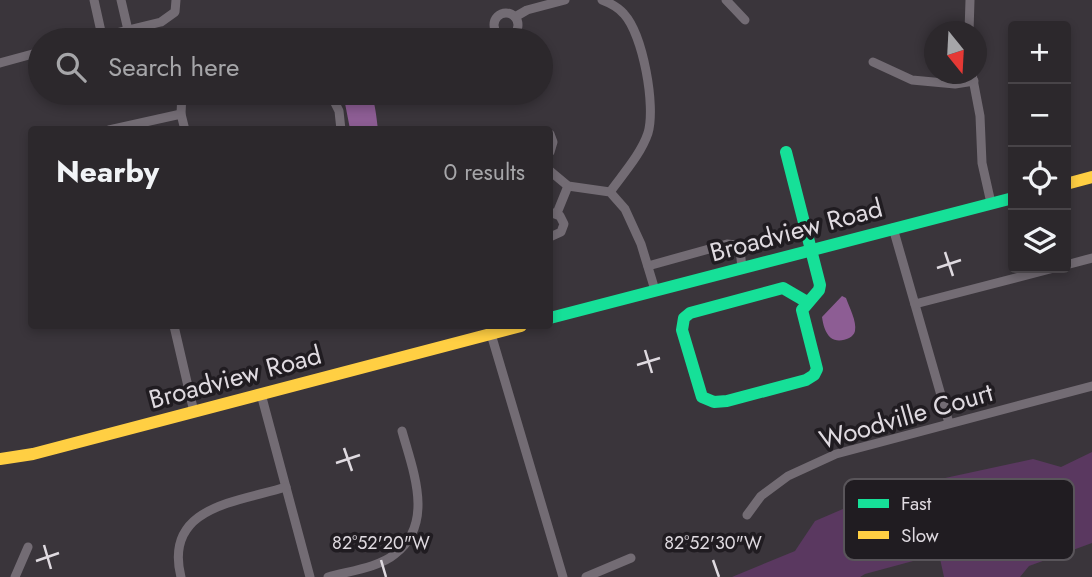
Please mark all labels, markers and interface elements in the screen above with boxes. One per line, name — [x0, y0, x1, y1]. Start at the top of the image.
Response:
north arrow — [924, 21, 987, 84]
map controls — [1008, 21, 1071, 273]
button: + — [1008, 21, 1071, 84]
search box — [28, 28, 553, 105]
icon: search — [52, 48, 90, 86]
text: Search here — [108, 48, 240, 86]
button: − — [1008, 84, 1071, 147]
button: locate — [1008, 147, 1071, 210]
text: Nearby — [56, 150, 159, 193]
text: 0 results — [443, 155, 525, 189]
street label: Broadview Road — [705, 189, 887, 271]
button: layers — [1008, 210, 1071, 273]
street label: Broadview Road — [144, 336, 326, 418]
street label: Woodville Court — [815, 373, 998, 459]
legend — [844, 479, 1074, 560]
text: Fast — [901, 490, 932, 517]
text: Slow — [901, 522, 939, 549]
text: 82°52'20"W — [332, 530, 430, 556]
text: 82°52'30"W — [664, 530, 762, 556]

